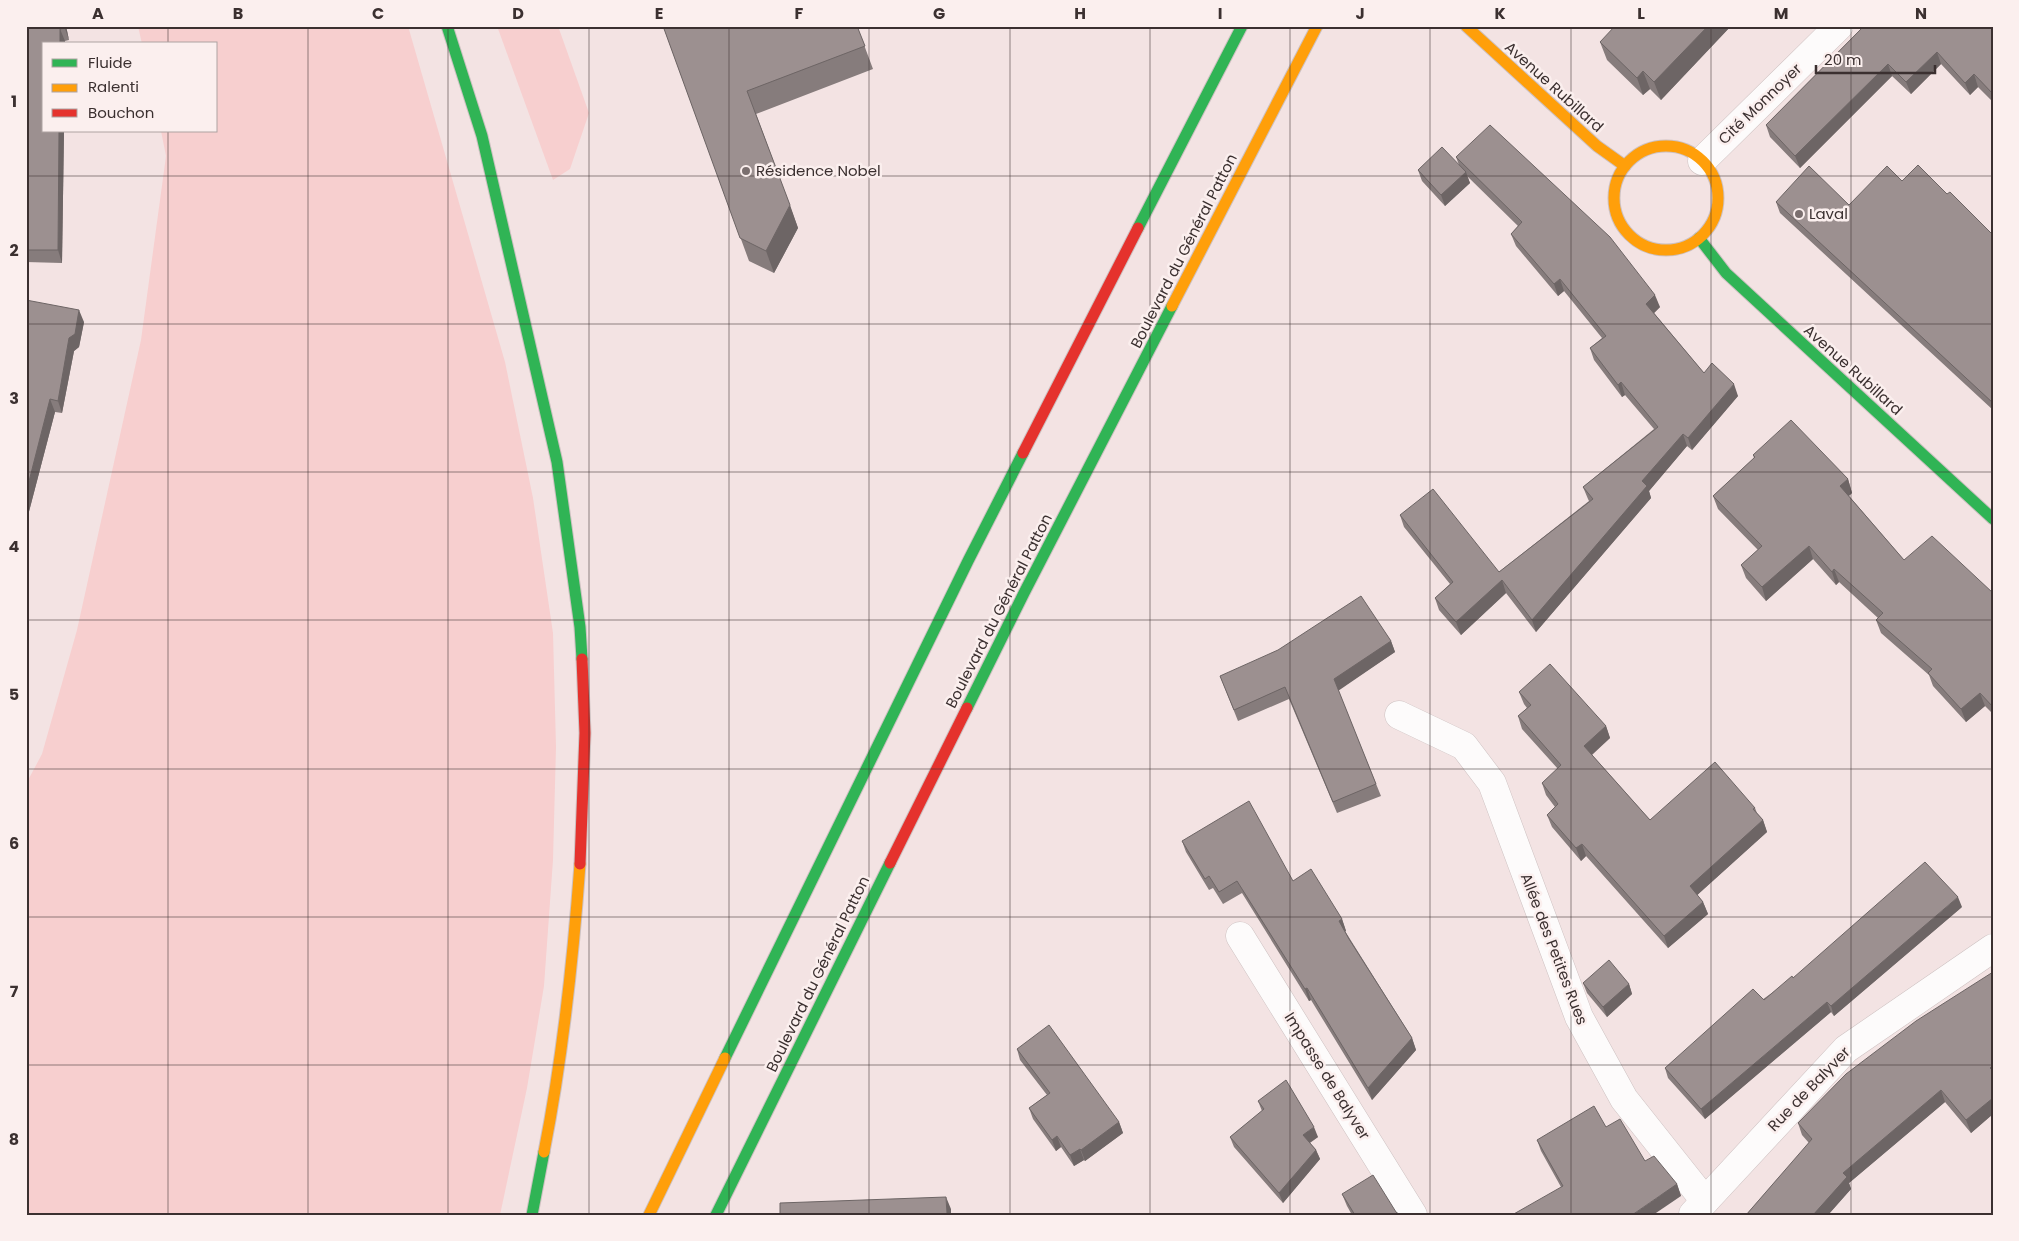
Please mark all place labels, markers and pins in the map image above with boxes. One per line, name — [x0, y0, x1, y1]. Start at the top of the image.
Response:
place label: Résidence Nobel — [756, 160, 881, 181]
marker: Résidence Nobel — [740, 165, 752, 177]
place label: Laval — [1809, 203, 1848, 224]
marker: Laval — [1793, 208, 1805, 220]

